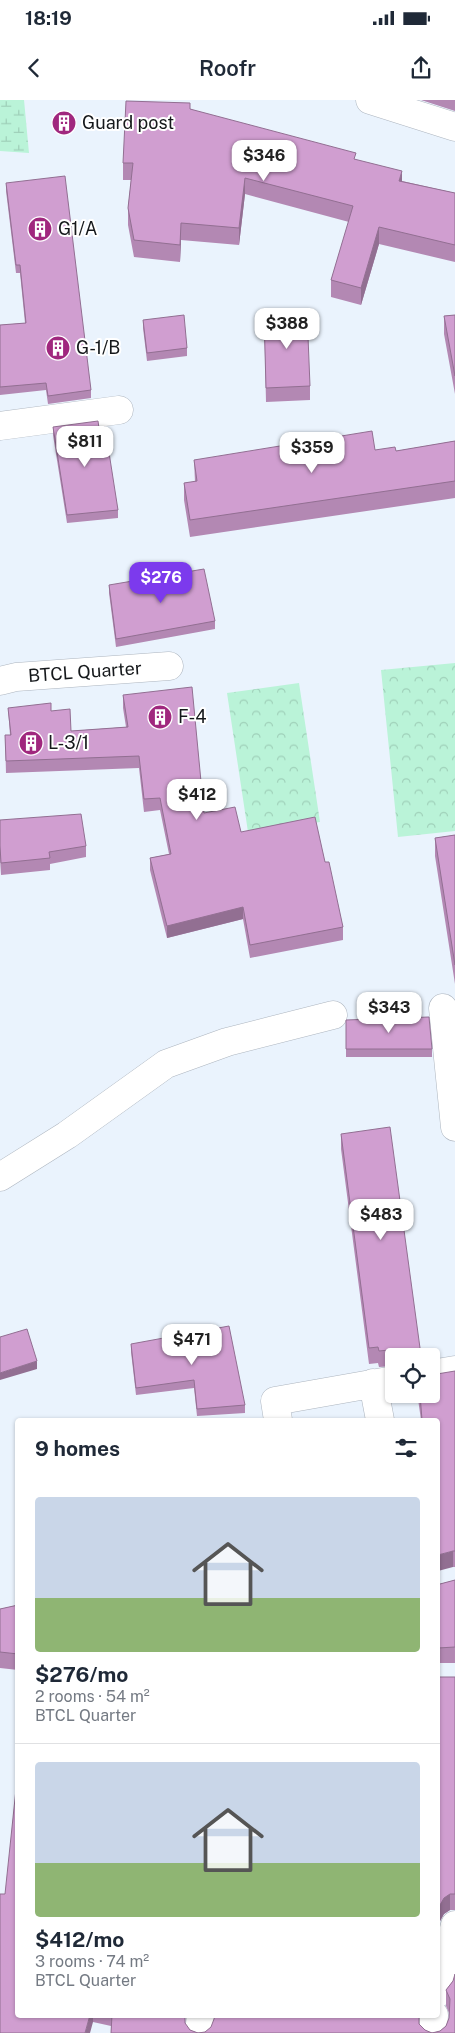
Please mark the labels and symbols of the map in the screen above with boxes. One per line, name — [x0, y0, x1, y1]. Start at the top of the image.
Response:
building icon: Guard post — [51, 110, 77, 136]
place label: Guard post — [82, 112, 174, 133]
pin: $346 — [234, 139, 294, 182]
building icon: G1/A — [27, 216, 53, 242]
place label: G1/A — [58, 218, 98, 239]
pin: $388 — [257, 308, 317, 350]
building icon: G-1/B — [45, 335, 71, 361]
place label: G-1/B — [76, 337, 120, 358]
pin: $811 — [55, 426, 115, 468]
pin: $359 — [282, 432, 342, 474]
pin: $276 — [131, 562, 191, 604]
street label: BTCL Quarter — [27, 657, 143, 686]
building icon: F-4 — [147, 704, 173, 730]
place label: F-4 — [178, 706, 207, 727]
building icon: L-3/1 — [18, 730, 44, 756]
place label: L-3/1 — [48, 732, 89, 753]
pin: $412 — [167, 778, 227, 821]
pin: $343 — [359, 992, 419, 1034]
pin: $483 — [351, 1198, 411, 1241]
pin: $471 — [162, 1324, 222, 1366]

